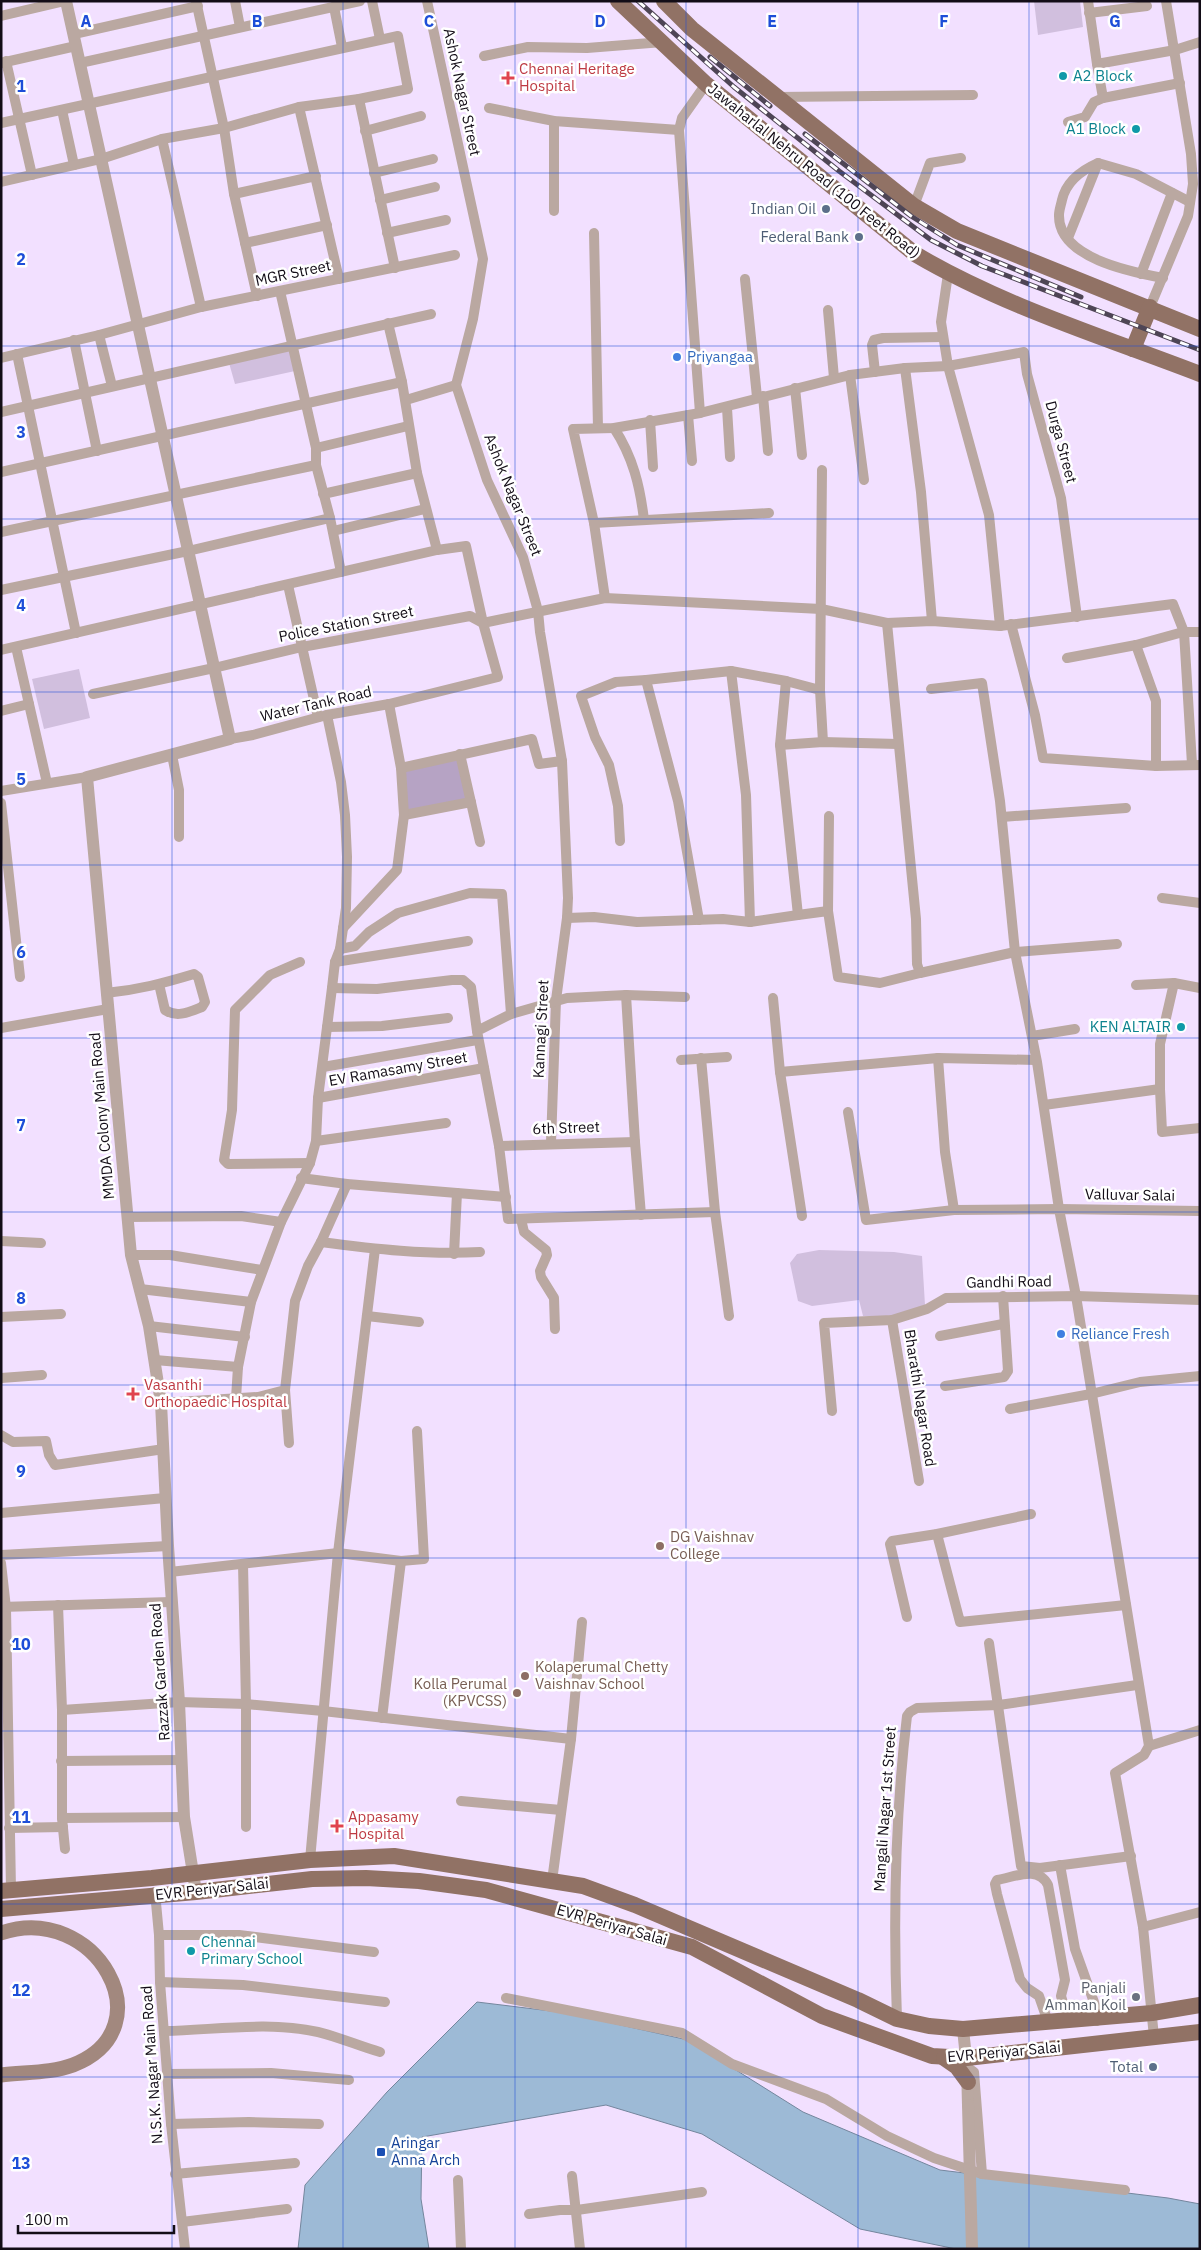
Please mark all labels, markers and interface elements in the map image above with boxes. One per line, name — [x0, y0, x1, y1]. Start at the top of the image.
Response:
text: A — [81, 11, 92, 31]
text: B — [252, 11, 263, 31]
text: C — [424, 11, 434, 31]
text: D — [594, 11, 606, 31]
text: E — [767, 11, 777, 31]
text: F — [939, 11, 949, 31]
text: G — [1109, 11, 1121, 31]
street label: Ashok Nagar Street — [440, 26, 485, 157]
place label: Chennai Heritage Hospital — [519, 59, 635, 95]
place label: A2 Block — [1073, 66, 1133, 85]
marker: A2 Block — [1057, 70, 1069, 82]
marker: Chennai Heritage Hospital — [501, 71, 515, 85]
text: 1 — [16, 76, 26, 96]
street label: Jawaharlal Nehru Road (100 Feet Road) — [704, 79, 924, 262]
place label: A1 Block — [1066, 119, 1126, 138]
marker: A1 Block — [1130, 123, 1142, 135]
place label: Indian Oil — [751, 199, 816, 218]
marker: Indian Oil — [820, 203, 832, 215]
place label: Federal Bank — [761, 227, 849, 246]
marker: Federal Bank — [853, 231, 865, 243]
text: 2 — [16, 249, 26, 269]
street label: MGR Street — [253, 255, 332, 290]
place label: Priyangaa — [687, 347, 753, 366]
marker: Priyangaa — [671, 351, 683, 363]
street label: Durga Street — [1041, 399, 1082, 485]
text: 3 — [16, 422, 26, 442]
street label: Ashok Nagar Street — [480, 431, 547, 559]
text: 4 — [16, 595, 26, 615]
street label: Police Station Street — [277, 601, 415, 646]
street label: Water Tank Road — [258, 681, 373, 726]
text: 5 — [16, 769, 26, 789]
text: 6 — [16, 942, 26, 962]
street label: Kannagi Street — [528, 979, 553, 1079]
place label: KEN ALTAIR — [1090, 1017, 1171, 1036]
marker: KEN ALTAIR — [1175, 1021, 1187, 1033]
street label: MMDA Colony Main Road — [85, 1032, 118, 1200]
street label: EV Ramasamy Street — [327, 1047, 469, 1090]
text: 7 — [16, 1115, 26, 1135]
street label: 6th Street — [532, 1117, 600, 1138]
street label: Valluvar Salai — [1085, 1184, 1175, 1205]
street label: Gandhi Road — [966, 1271, 1052, 1292]
text: 8 — [16, 1288, 26, 1308]
place label: Reliance Fresh — [1071, 1324, 1170, 1343]
street label: Bharathi Nagar Road — [900, 1328, 941, 1468]
marker: Reliance Fresh — [1055, 1328, 1067, 1340]
place label: Vasanthi Orthopaedic Hospital — [144, 1375, 287, 1411]
marker: Vasanthi Orthopaedic Hospital — [126, 1387, 140, 1401]
text: 9 — [16, 1461, 26, 1481]
place label: DG Vaishnav College — [670, 1527, 755, 1563]
marker: DG Vaishnav College — [654, 1540, 666, 1552]
street label: Razzak Garden Road — [145, 1602, 174, 1742]
text: 10 — [11, 1634, 31, 1654]
place label: Kolaperumal Chetty Vaishnav School — [535, 1657, 669, 1693]
marker: Kolaperumal Chetty Vaishnav School — [519, 1670, 531, 1682]
place label: Kolla Perumal (KPVCSS) — [414, 1674, 507, 1710]
marker: Kolla Perumal (KPVCSS) — [511, 1687, 523, 1699]
street label: Mangali Nagar 1st Street — [869, 1726, 900, 1892]
text: 11 — [11, 1807, 31, 1827]
place label: Appasamy Hospital — [348, 1807, 419, 1843]
marker: Appasamy Hospital — [330, 1819, 344, 1833]
street label: EVR Periyar Salai — [154, 1873, 270, 1904]
street label: EVR Periyar Salai — [555, 1900, 670, 1949]
place label: Chennai Primary School — [201, 1932, 303, 1968]
marker: Chennai Primary School — [185, 1945, 197, 1957]
place label: Panjali Amman Koil — [1045, 1978, 1126, 2014]
text: 12 — [11, 1980, 31, 2000]
street label: N.S.K. Nagar Main Road — [136, 1985, 167, 2145]
marker: Panjali Amman Koil — [1130, 1991, 1142, 2003]
street label: EVR Periyar Salai — [946, 2037, 1062, 2066]
place label: Total — [1110, 2057, 1143, 2076]
marker: Total — [1147, 2061, 1159, 2073]
place label: Aringar Anna Arch — [391, 2133, 460, 2169]
marker: Aringar Anna Arch — [375, 2146, 387, 2158]
text: 13 — [11, 2153, 31, 2173]
scale bar — [18, 2202, 174, 2234]
text: 100 m — [25, 2210, 69, 2229]

